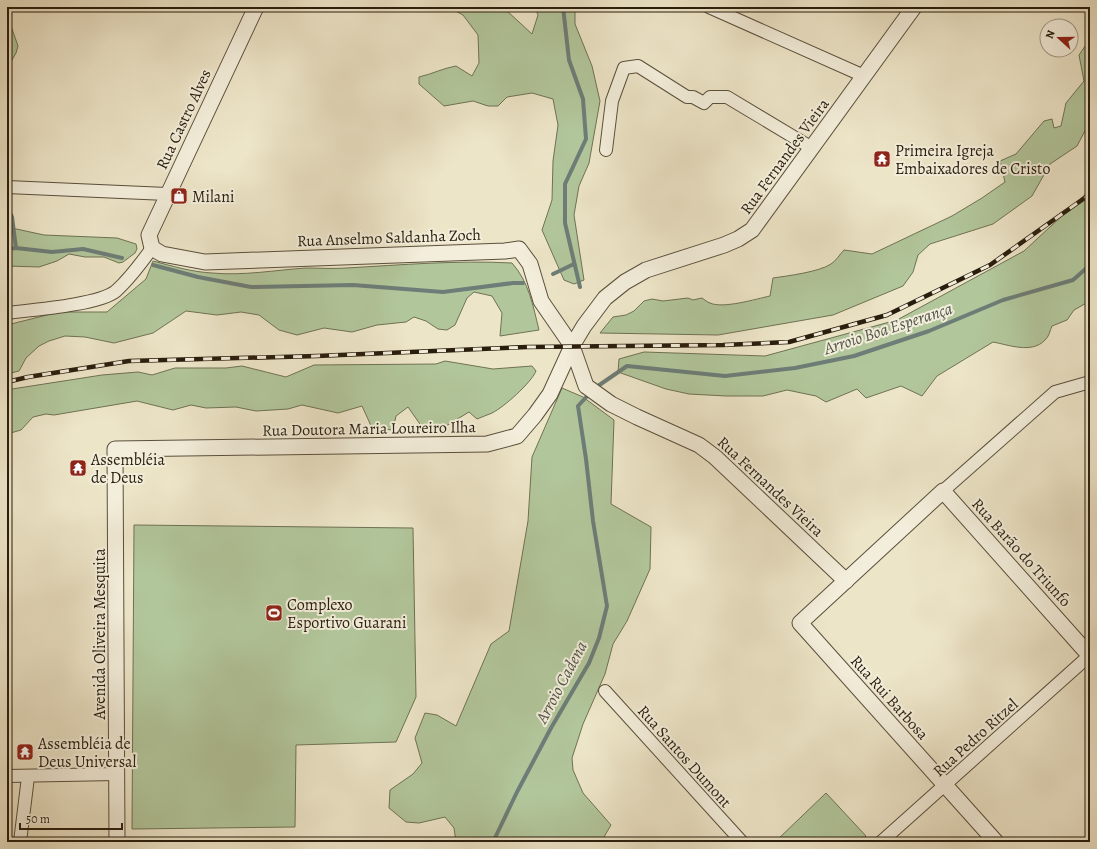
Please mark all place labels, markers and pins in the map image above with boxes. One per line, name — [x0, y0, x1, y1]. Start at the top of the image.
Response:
place label: Primeira Igreja Embaixadores de Cristo — [895, 140, 1050, 180]
temple icon: Primeira Igreja Embaixadores de Cristo — [872, 149, 892, 169]
shop icon: Milani — [169, 186, 189, 206]
place label: Milani — [192, 186, 235, 208]
place label: Assembléia de Deus — [90, 449, 165, 489]
temple icon: Assembléia de Deus — [68, 458, 88, 478]
place label: Complexo Esportivo Guarani — [287, 594, 406, 634]
sports icon: Complexo Esportivo Guarani — [264, 603, 284, 623]
place label: Assembléia de Deus Universal — [37, 733, 137, 773]
temple icon: Assembléia de Deus Universal — [15, 742, 35, 762]

